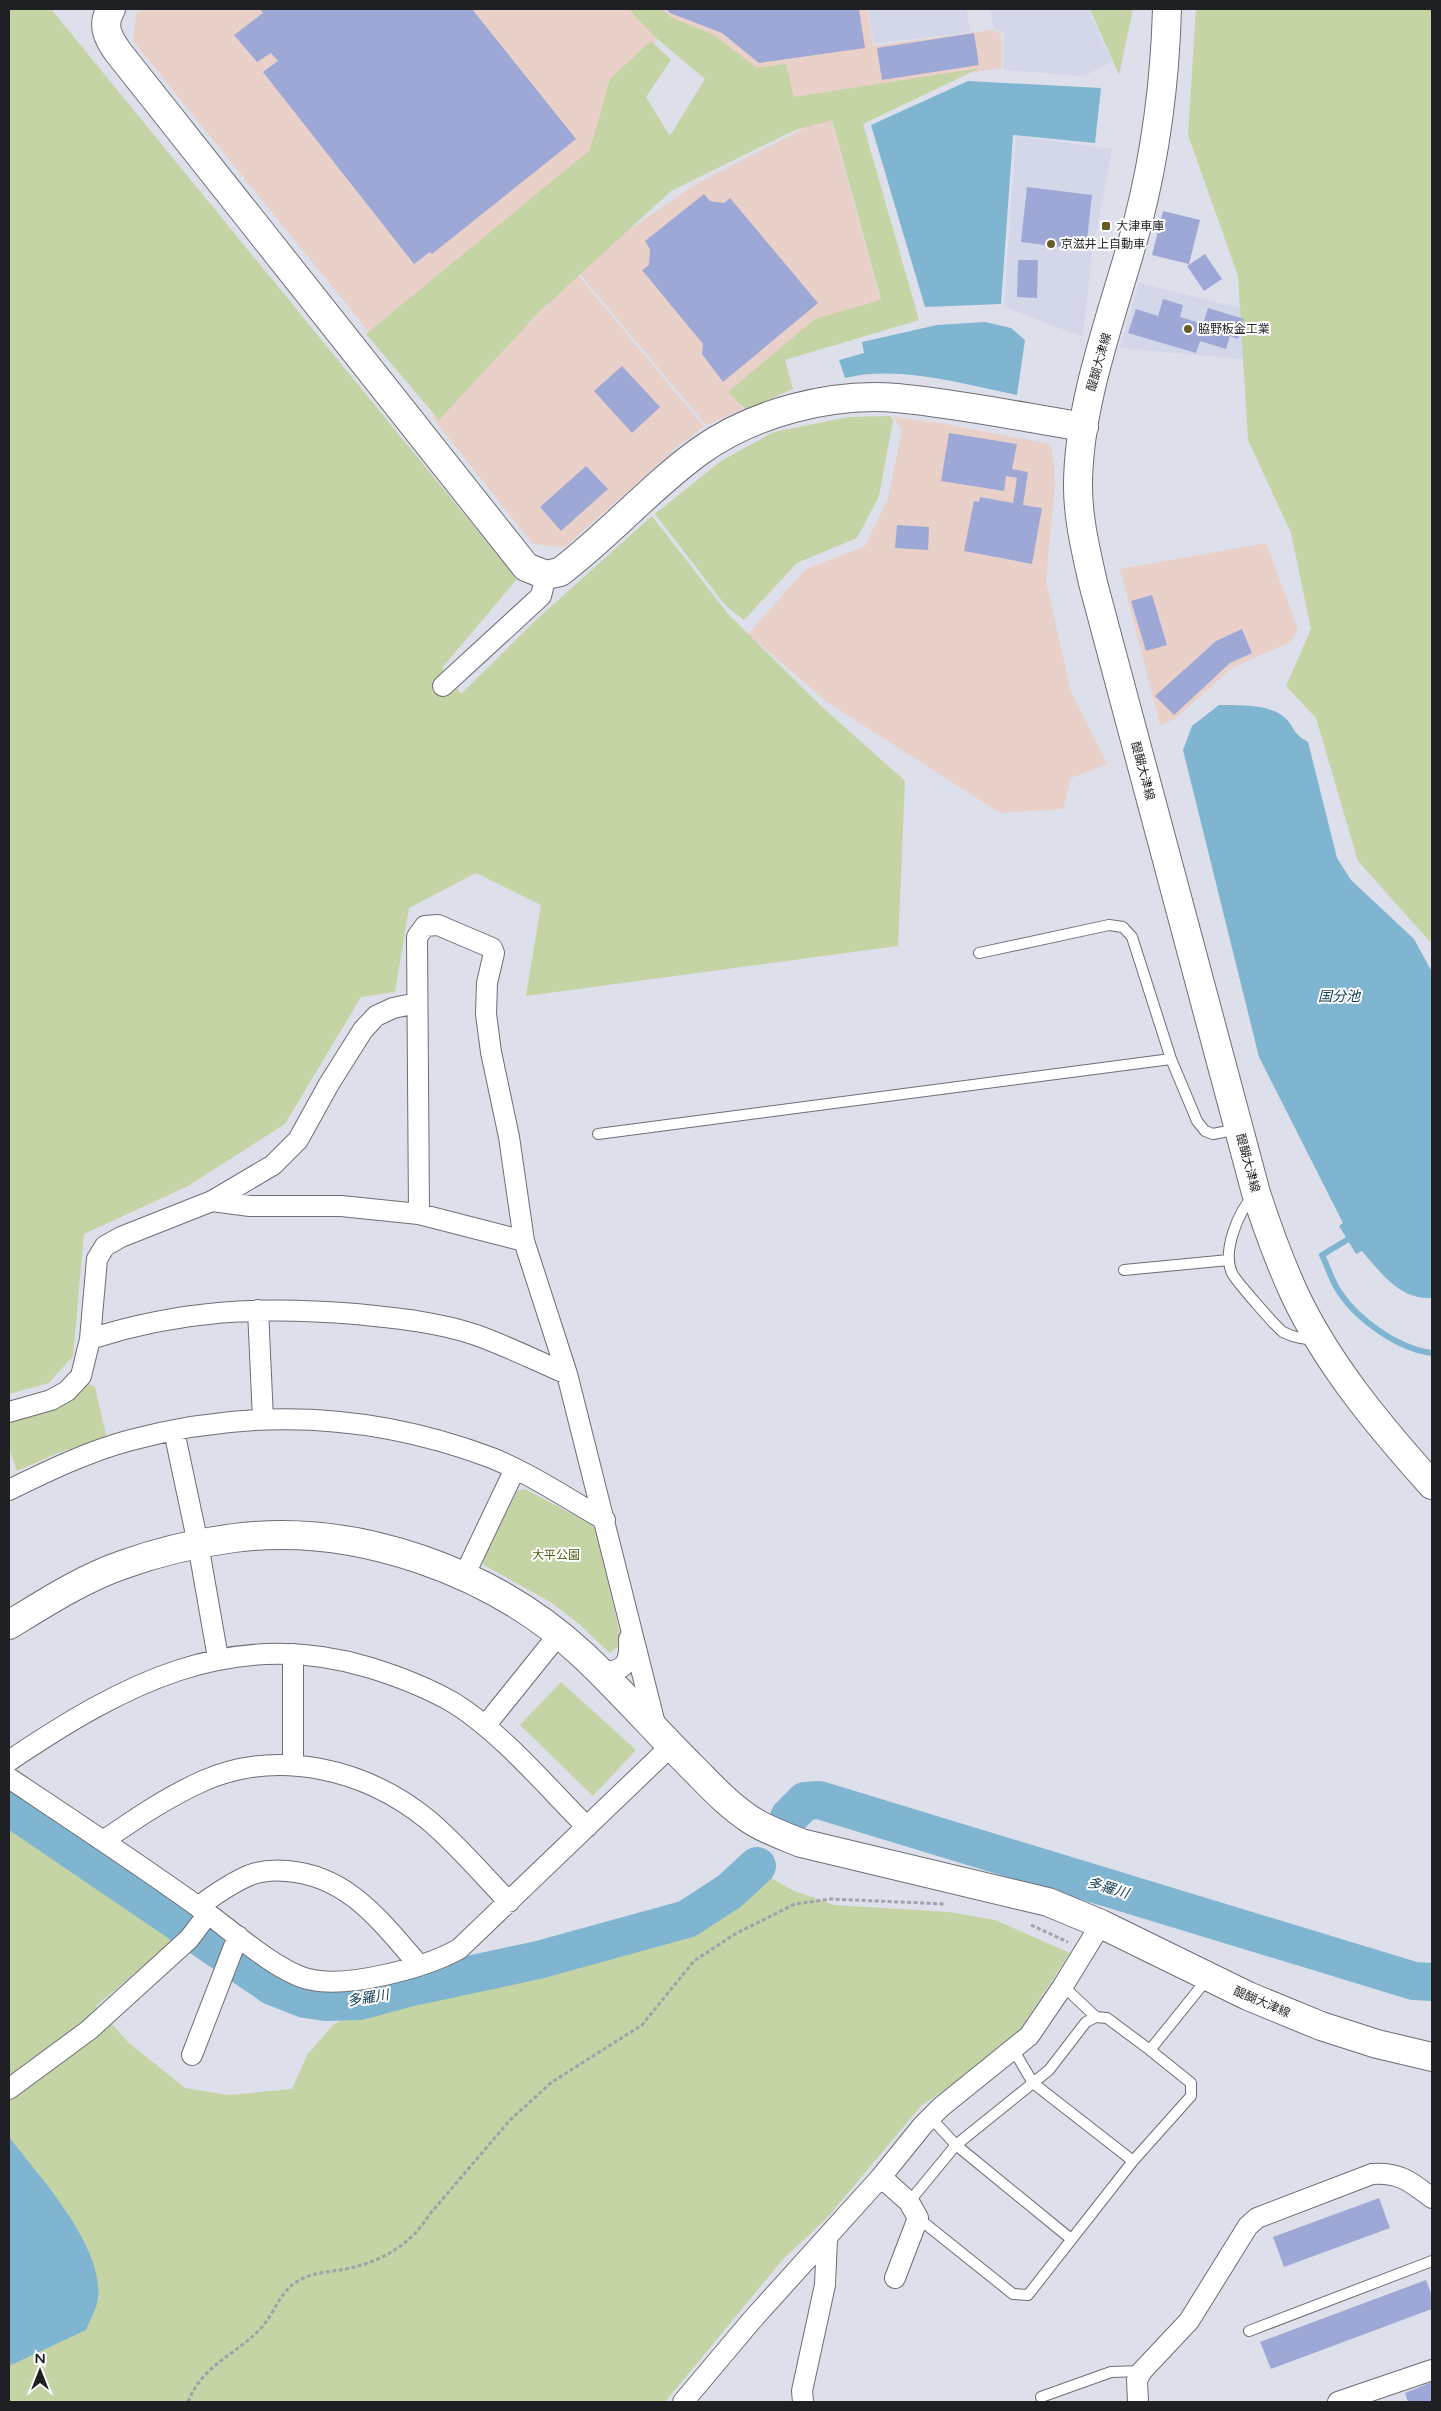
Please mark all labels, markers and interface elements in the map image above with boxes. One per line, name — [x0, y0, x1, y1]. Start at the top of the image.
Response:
place label: 大津車庫 — [1116, 219, 1164, 233]
marker: 大津車庫 — [1100, 220, 1112, 232]
place label: 京滋井上自動車 — [1061, 237, 1145, 251]
marker: 京滋井上自動車 — [1045, 238, 1057, 250]
place label: 脇野板金工業 — [1198, 322, 1270, 336]
marker: 脇野板金工業 — [1182, 323, 1194, 335]
street label: 醍醐大津線 — [1084, 331, 1114, 393]
street label: 醍醐大津線 — [1128, 740, 1158, 802]
water label: 国分池 — [1318, 988, 1362, 1005]
street label: 醍醐大津線 — [1233, 1132, 1263, 1194]
park label: 大平公園 — [532, 1548, 580, 1562]
water label: 多羅川 — [1085, 1874, 1132, 1903]
street label: 醍醐大津線 — [1232, 1984, 1292, 2020]
water label: 多羅川 — [346, 1986, 392, 2010]
north arrow — [15, 2346, 65, 2396]
text: N — [34, 2350, 46, 2367]

